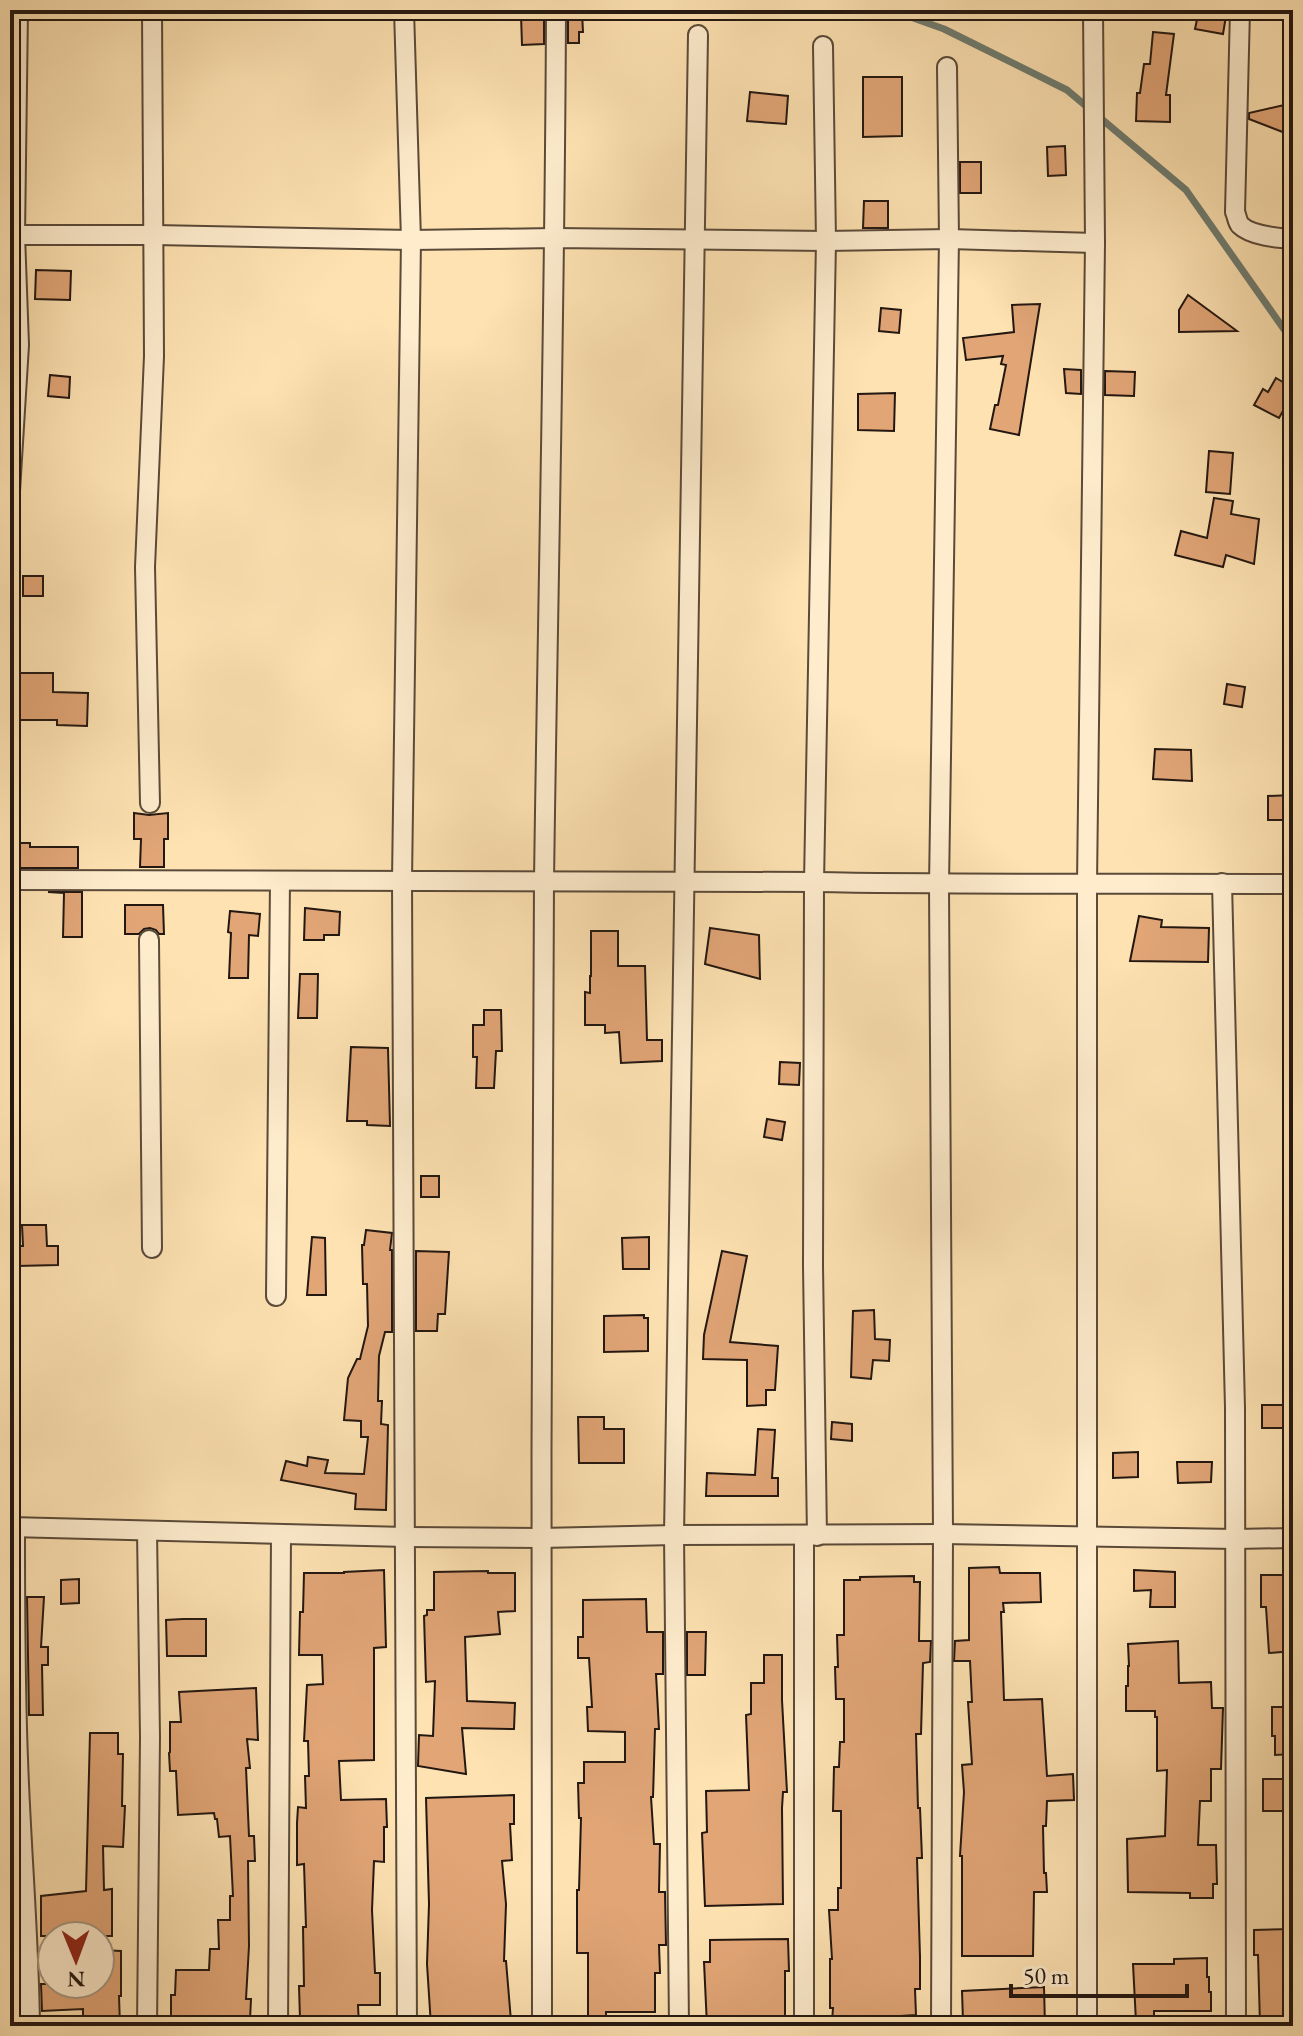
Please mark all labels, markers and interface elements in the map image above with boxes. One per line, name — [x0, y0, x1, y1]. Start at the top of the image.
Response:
north arrow — [36, 1920, 116, 2000]
scale bar — [1011, 1948, 1187, 1998]
text: 50 m — [1023, 1960, 1070, 1991]
text: N — [67, 1965, 85, 1994]

